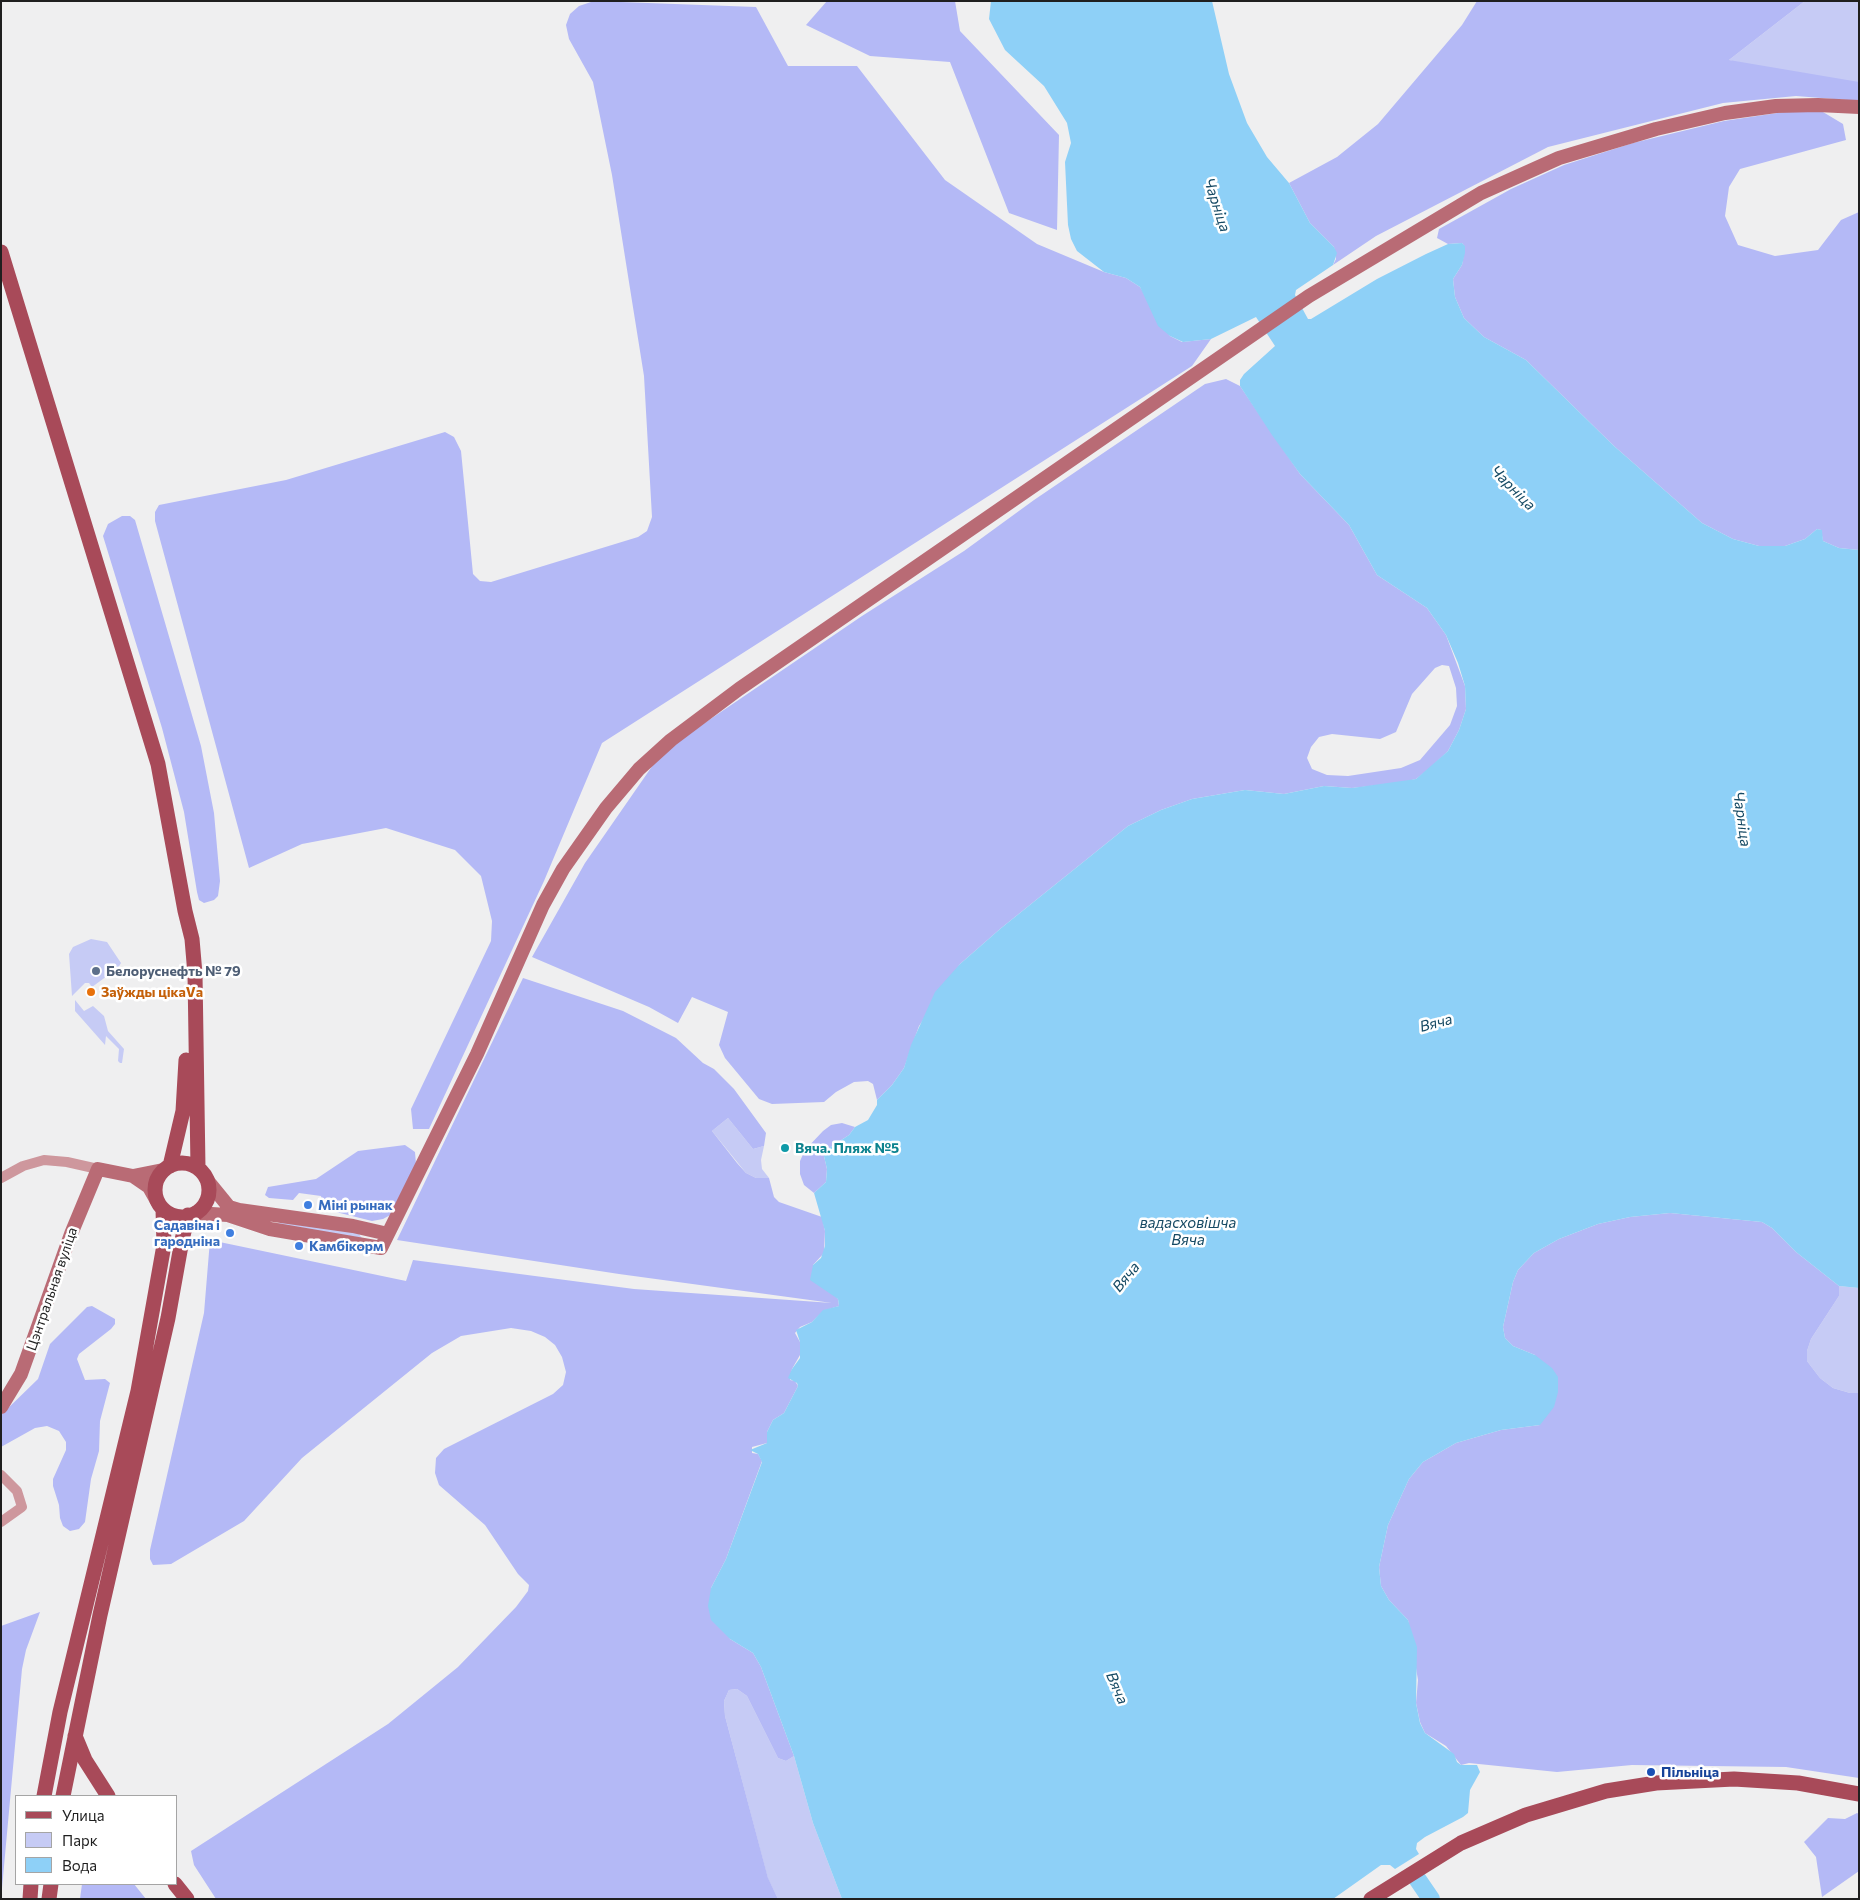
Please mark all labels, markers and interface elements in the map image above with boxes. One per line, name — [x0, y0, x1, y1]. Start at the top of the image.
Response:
water label: Чарніца — [1200, 176, 1234, 234]
water label: Чарніца — [1487, 462, 1539, 514]
water label: Чарніца — [1729, 790, 1755, 848]
place label: Белоруснефть № 79 — [106, 963, 241, 979]
marker: Белоруснефть № 79 — [90, 965, 102, 977]
place label: Заўжды цікаVа — [101, 984, 203, 1000]
marker: Заўжды цікаVа — [85, 986, 97, 998]
water label: Вяча — [1418, 1010, 1454, 1036]
place label: Вяча. Пляж №5 — [795, 1140, 899, 1156]
marker: Вяча. Пляж №5 — [779, 1142, 791, 1154]
place label: Міні рынак — [318, 1197, 393, 1213]
marker: Міні рынак — [302, 1199, 314, 1211]
water label: вадасховішча Вяча — [1140, 1214, 1236, 1249]
place label: Садавіна і гародніна — [154, 1217, 220, 1250]
street label: Цэнтральная вуліца — [23, 1225, 81, 1353]
marker: Садавіна і гародніна — [224, 1227, 236, 1239]
place label: Камбікорм — [309, 1238, 383, 1254]
marker: Камбікорм — [293, 1240, 305, 1252]
water label: Вяча — [1109, 1258, 1143, 1296]
water label: Вяча — [1102, 1669, 1132, 1707]
place label: Пільніца — [1661, 1764, 1719, 1780]
marker: Пільніца — [1645, 1766, 1657, 1778]
legend — [15, 1795, 178, 1885]
text: Улица — [62, 1806, 104, 1824]
text: Парк — [62, 1831, 98, 1849]
text: Вода — [62, 1856, 97, 1874]

